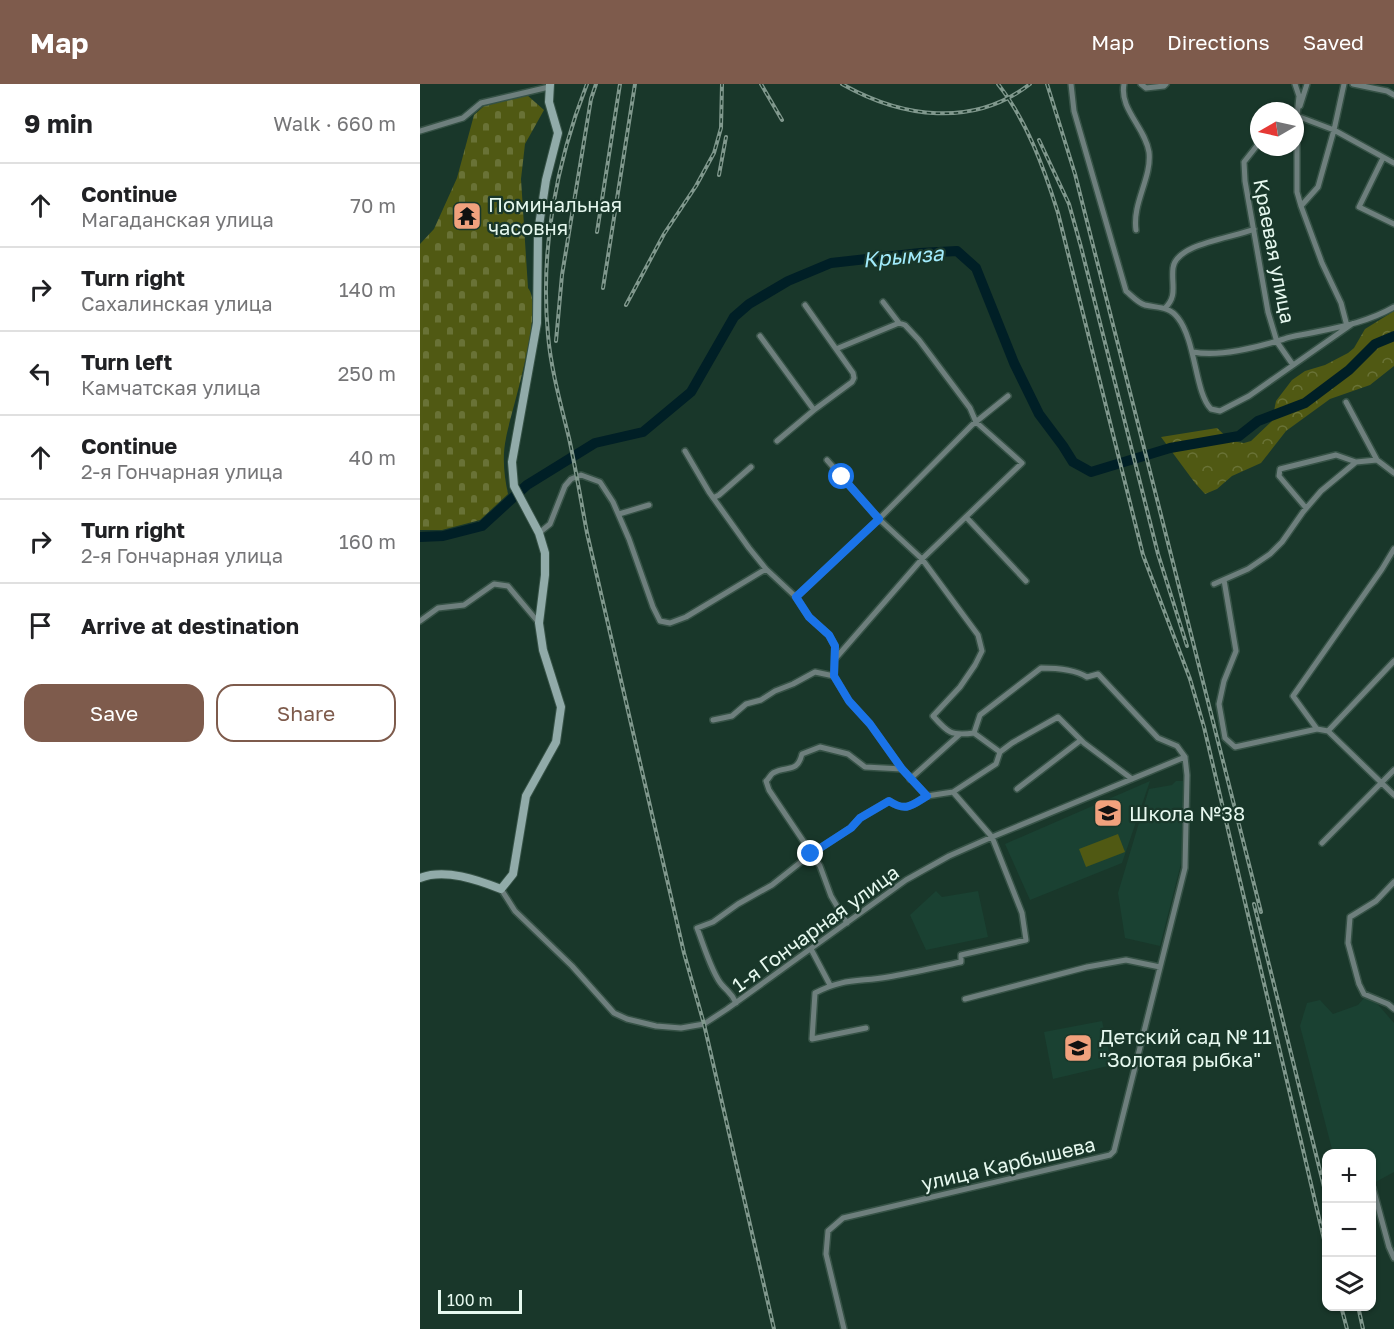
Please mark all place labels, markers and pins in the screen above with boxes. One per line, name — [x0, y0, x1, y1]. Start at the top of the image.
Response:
place label: Поминальная часовня — [488, 192, 622, 239]
temple icon: Поминальная часовня — [451, 200, 483, 232]
school or university icon: Школа №38 — [1092, 797, 1124, 829]
place label: Школа №38 — [1129, 801, 1245, 825]
place label: Детский сад № 11 "Золотая рыбка" — [1099, 1024, 1272, 1071]
school or university icon: Детский сад № 11 "Золотая рыбка" — [1062, 1032, 1094, 1064]

